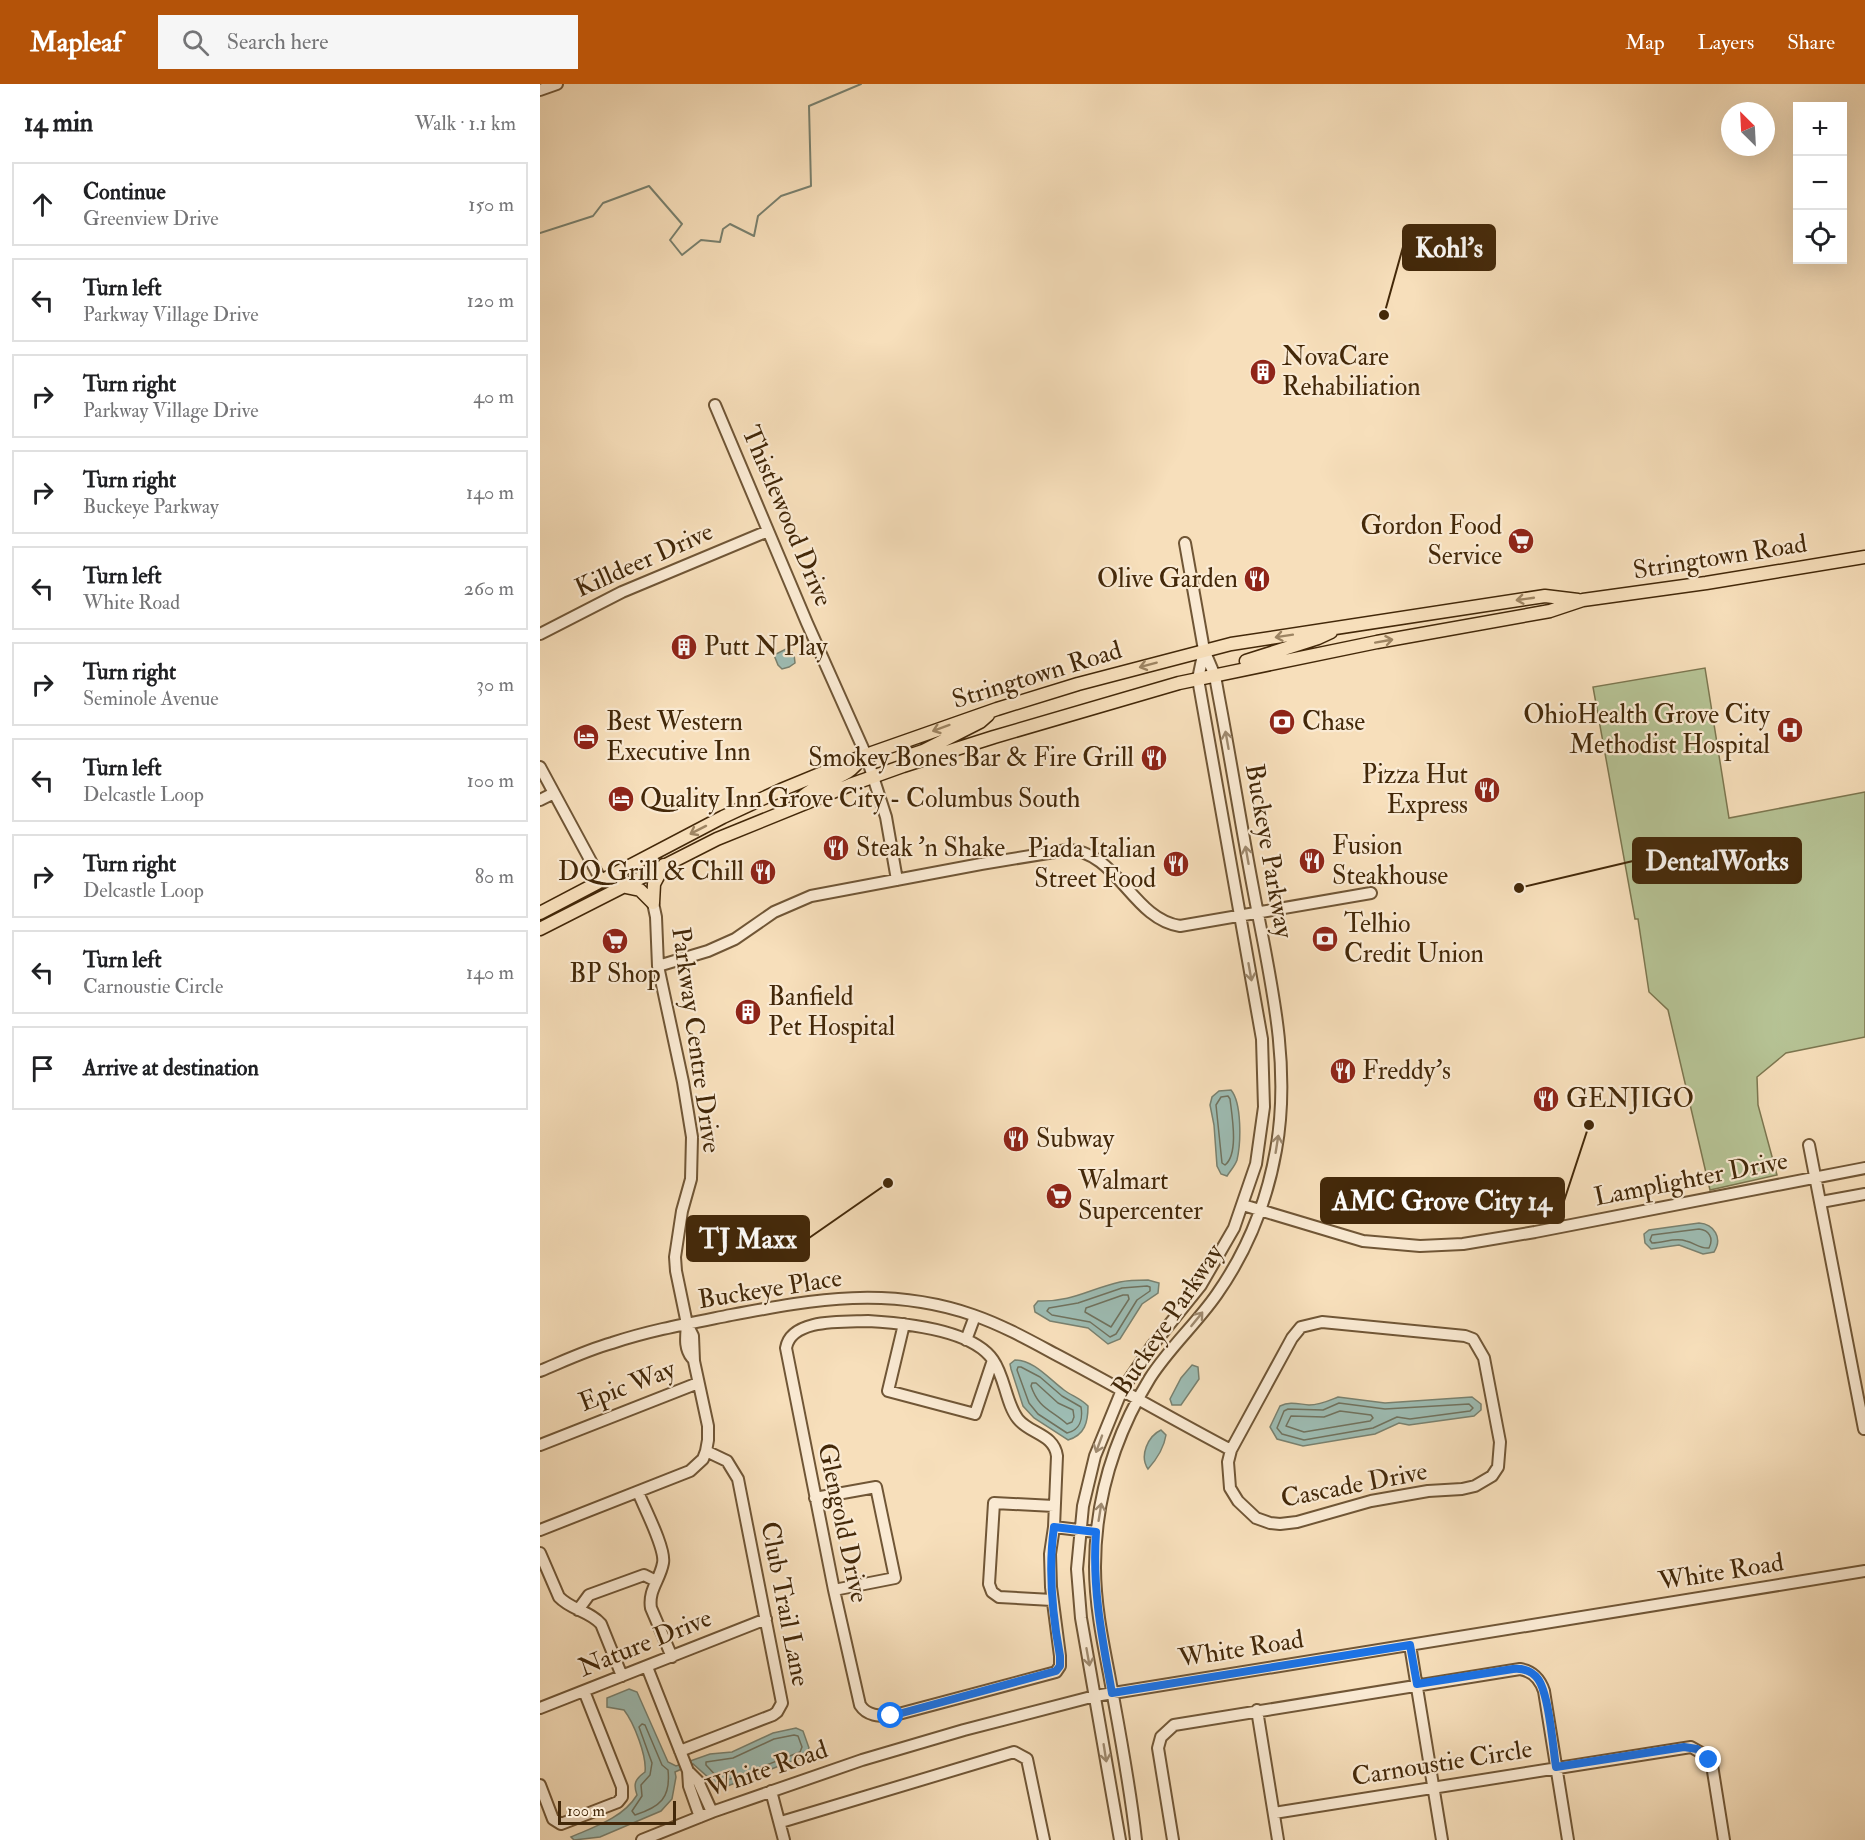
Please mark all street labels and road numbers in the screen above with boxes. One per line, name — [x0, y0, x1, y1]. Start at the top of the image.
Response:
street label: Thistlewood Drive — [734, 421, 840, 611]
street label: Killdeer Drive — [570, 515, 718, 605]
street label: Stringtown Road — [1631, 527, 1809, 587]
street label: Stringtown Road — [948, 634, 1126, 716]
street label: Buckeye Parkway — [1238, 761, 1300, 941]
street label: Parkway Centre Drive — [664, 925, 728, 1155]
street label: Lamplighter Drive — [1592, 1145, 1791, 1214]
street label: Buckeye Parkway — [1105, 1237, 1231, 1402]
street label: Buckeye Place — [696, 1262, 844, 1316]
street label: Epic Way — [574, 1353, 681, 1420]
street label: Glengold Drive — [810, 1440, 876, 1606]
street label: Cascade Drive — [1278, 1455, 1430, 1515]
street label: Club Trail Lane — [753, 1519, 817, 1689]
street label: White Road — [1655, 1546, 1786, 1598]
street label: Nature Drive — [574, 1602, 716, 1684]
street label: White Road — [1175, 1623, 1306, 1675]
street label: White Road — [701, 1733, 832, 1805]
street label: Carnoustie Circle — [1349, 1733, 1535, 1793]

